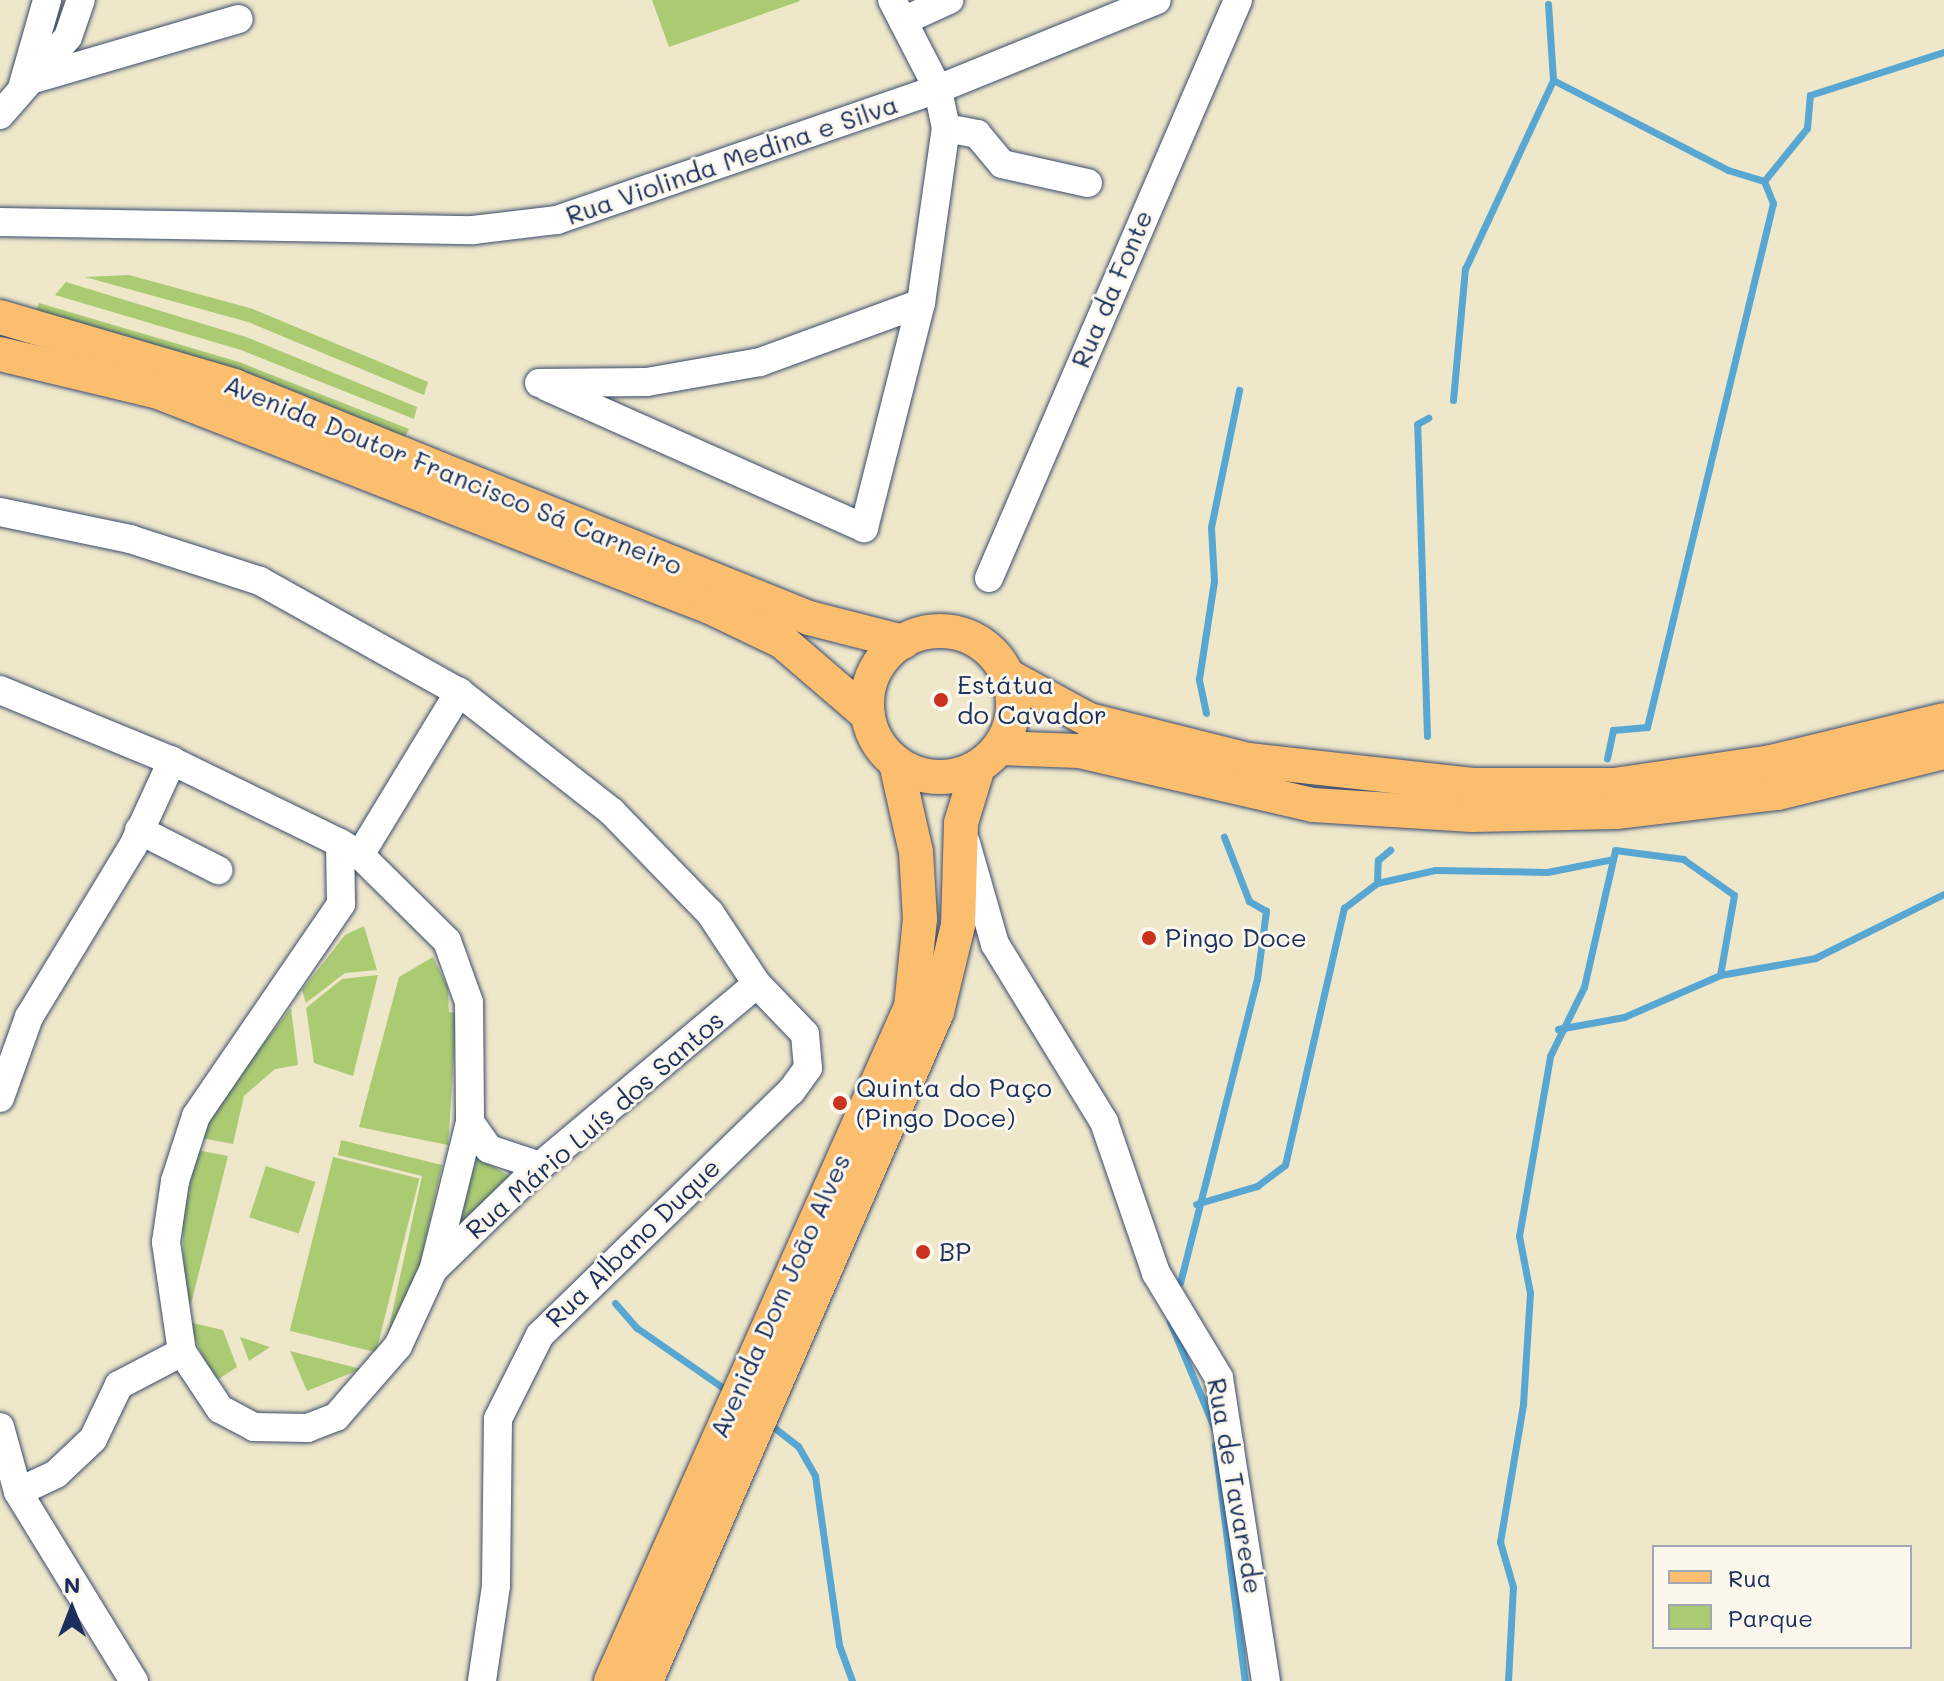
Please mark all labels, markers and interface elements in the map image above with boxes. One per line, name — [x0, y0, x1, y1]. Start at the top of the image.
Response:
street label: Rua Violinda Medina e Silva — [562, 88, 902, 232]
street label: Rua da Fonte — [1065, 205, 1159, 373]
street label: Avenida Doutor Francisco Sá Carneiro — [219, 369, 687, 581]
place label: Estátua do Cavador — [957, 669, 1107, 730]
marker: Estátua do Cavador — [932, 691, 950, 709]
place label: Pingo Doce — [1165, 922, 1307, 954]
marker: Pingo Doce — [1140, 929, 1158, 947]
street label: Rua Mário Luís dos Santos — [460, 1004, 730, 1246]
place label: Quinta do Paço (Pingo Doce) — [856, 1072, 1052, 1134]
marker: Quinta do Paço (Pingo Doce) — [831, 1094, 849, 1112]
street label: Avenida Dom João Alves — [703, 1149, 857, 1443]
street label: Rua Albano Duque — [539, 1152, 727, 1334]
place label: BP — [939, 1236, 971, 1268]
marker: BP — [914, 1243, 932, 1261]
street label: Rua de Tavarede — [1201, 1376, 1269, 1596]
legend — [1652, 1545, 1912, 1649]
text: Rua — [1728, 1562, 1771, 1593]
north arrow — [32, 1569, 112, 1649]
text: N — [64, 1570, 80, 1599]
text: Parque — [1728, 1602, 1813, 1633]

